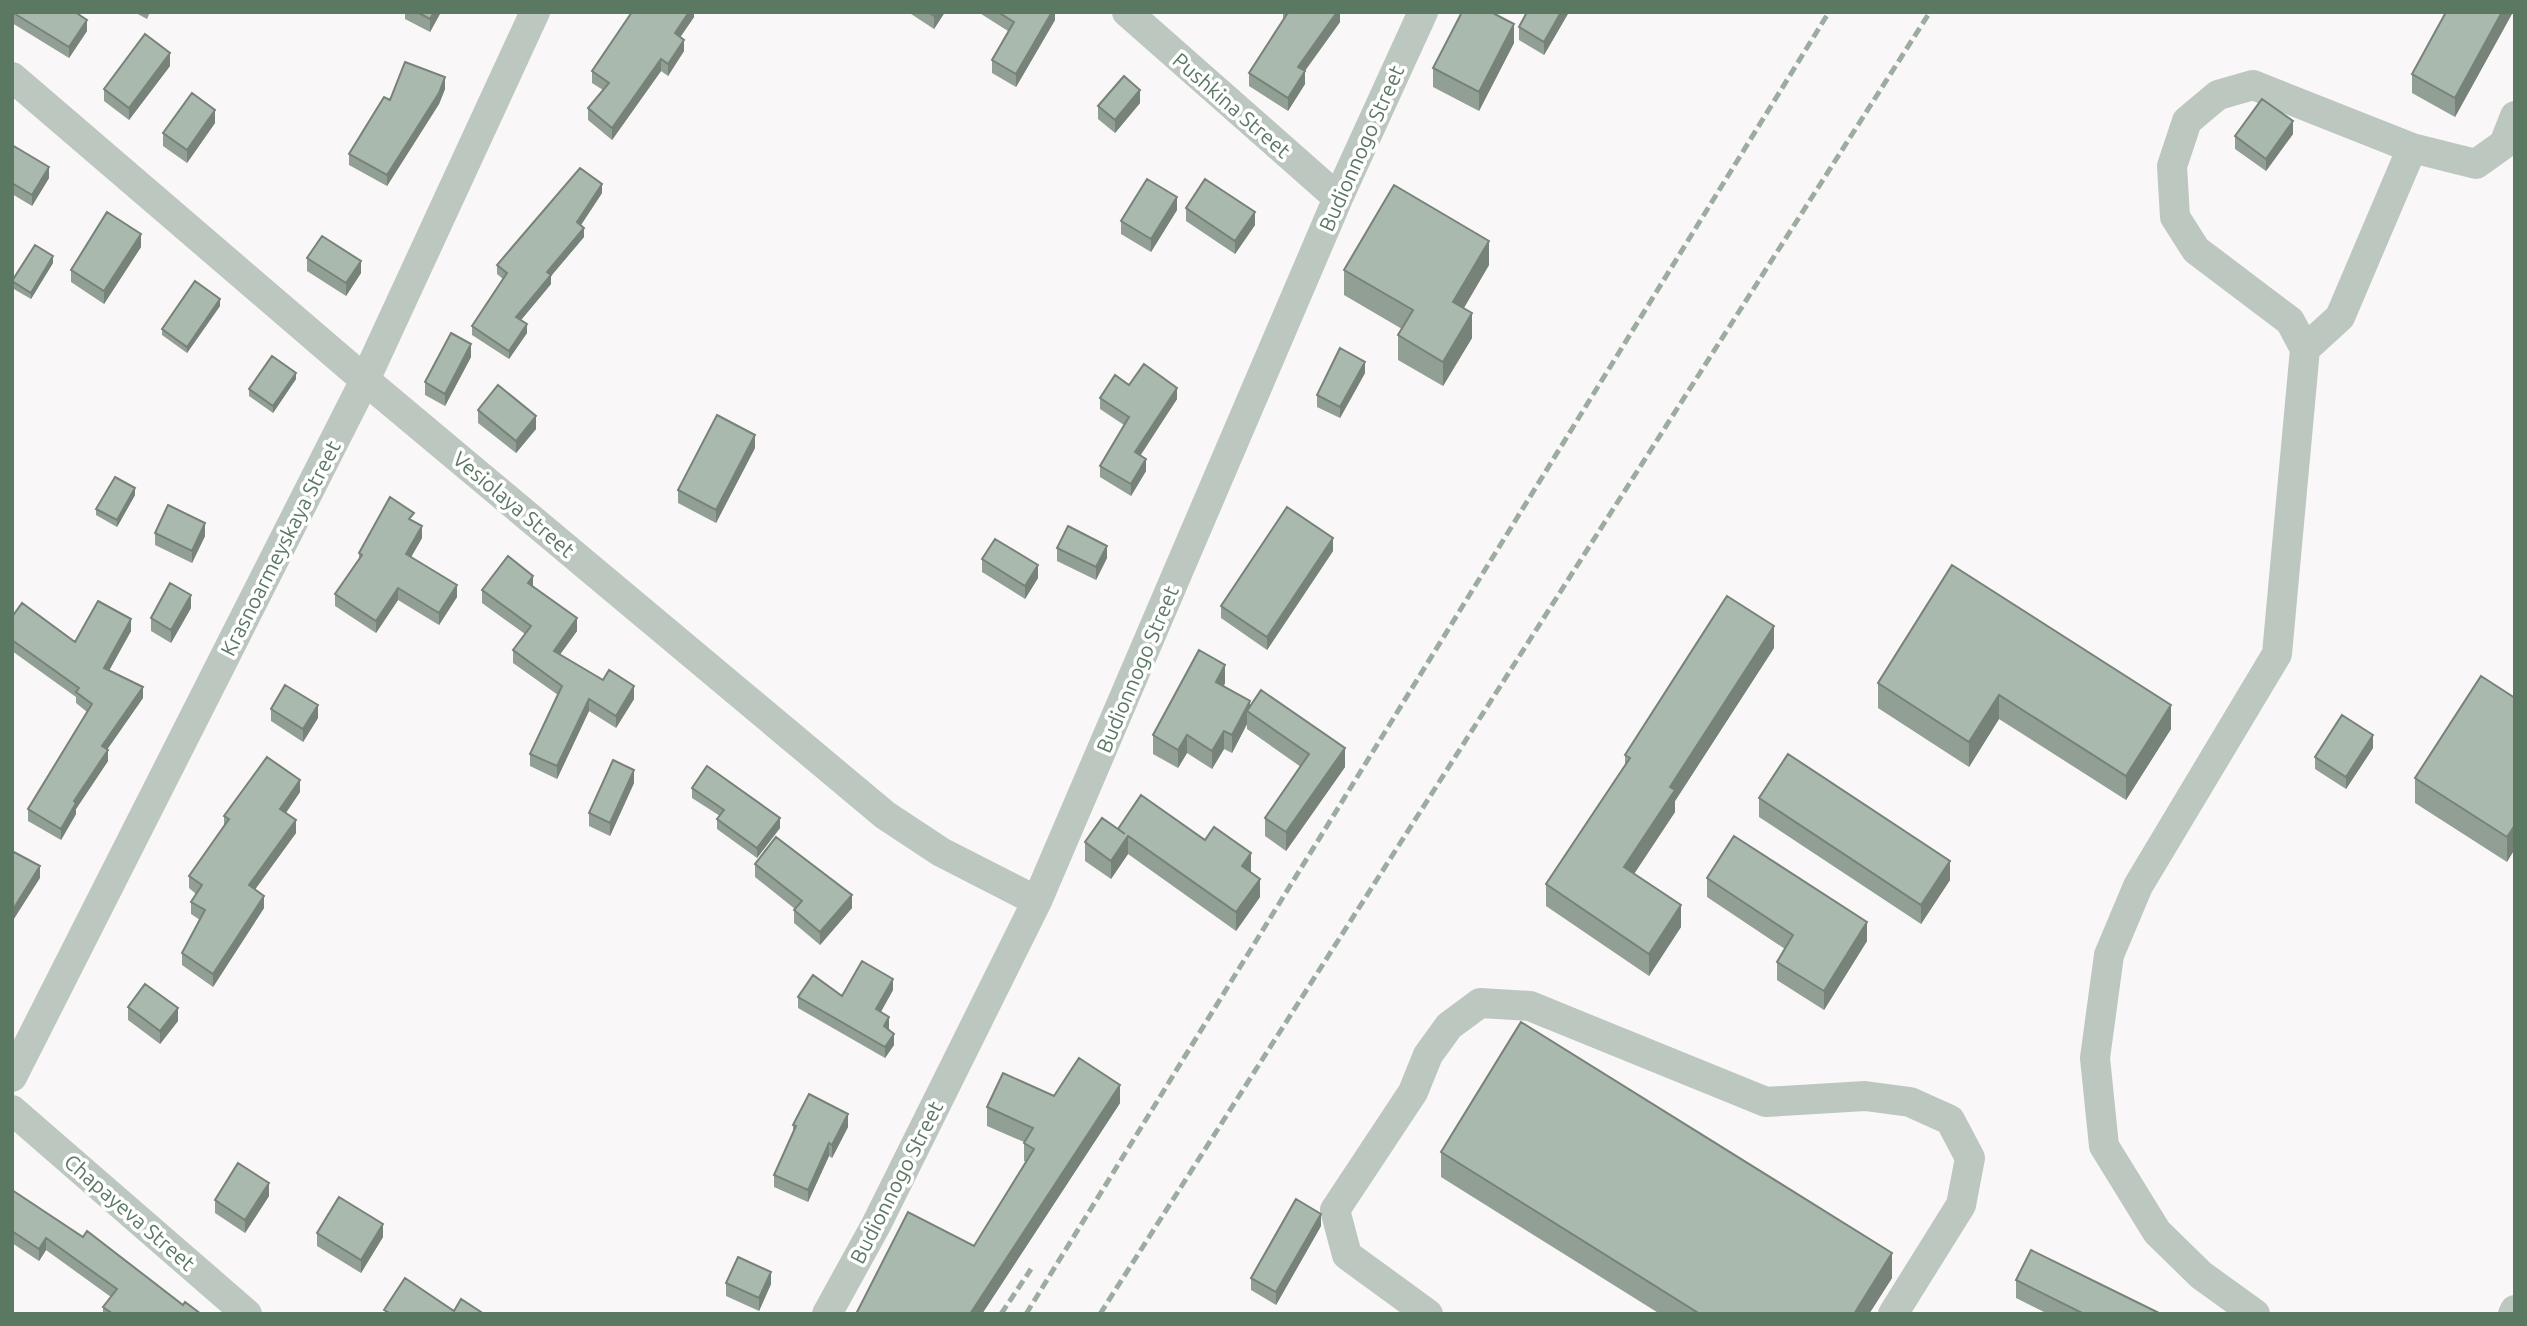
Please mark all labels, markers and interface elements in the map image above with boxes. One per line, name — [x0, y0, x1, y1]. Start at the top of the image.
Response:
street label: Pushkina Street — [1168, 48, 1296, 162]
street label: Budionnogo Street — [1314, 61, 1408, 235]
street label: Krasnoarmeyskaya Street — [215, 436, 345, 660]
street label: Vesiolaya Street — [448, 446, 580, 562]
street label: Budionnogo Street — [1091, 582, 1183, 756]
street label: Budionnogo Street — [845, 1097, 947, 1267]
street label: Chapayeva Street — [60, 1149, 200, 1275]

